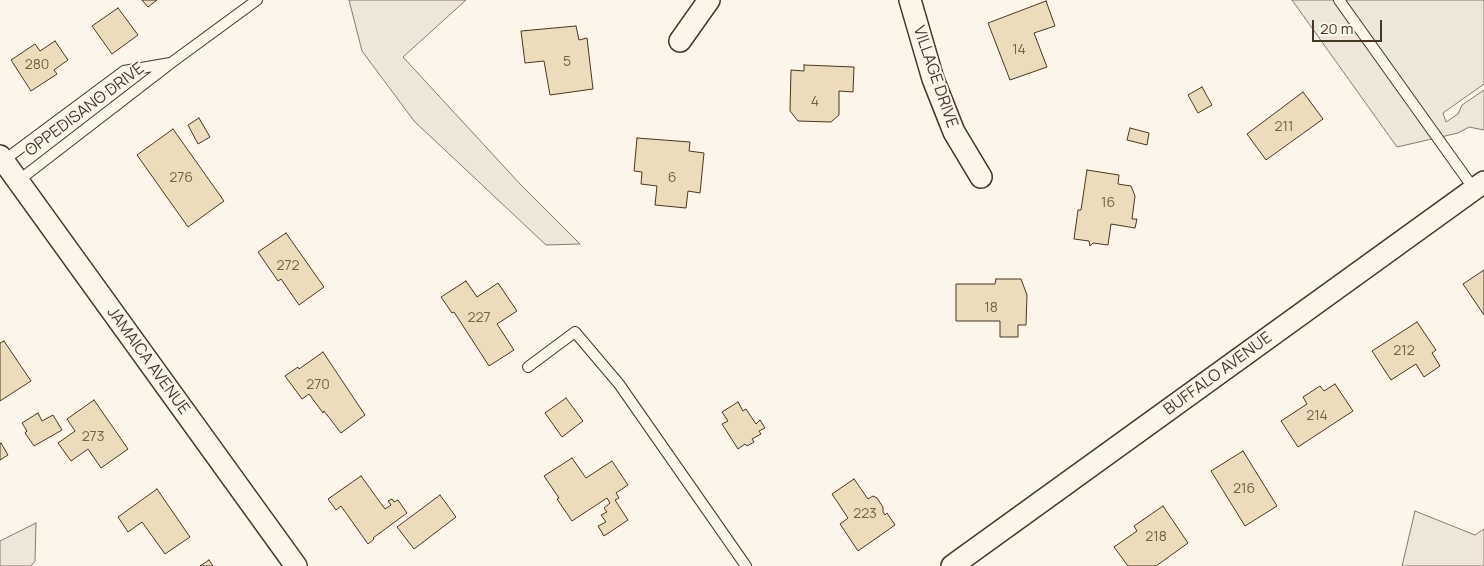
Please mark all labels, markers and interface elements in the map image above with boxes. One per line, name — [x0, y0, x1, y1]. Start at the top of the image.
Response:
scale bar — [1314, 10, 1384, 42]
text: 20 m — [1320, 18, 1353, 39]
street label: VILLAGE DRIVE — [909, 24, 961, 130]
house number: 14 — [1012, 42, 1026, 58]
house number: 5 — [563, 54, 571, 70]
house number: 280 — [25, 57, 49, 73]
street label: OPPEDISANO DRIVE — [22, 59, 148, 161]
house number: 4 — [811, 94, 819, 110]
house number: 211 — [1275, 119, 1293, 135]
house number: 276 — [169, 170, 193, 186]
house number: 6 — [668, 170, 676, 186]
house number: 16 — [1101, 195, 1115, 211]
house number: 272 — [277, 258, 299, 274]
house number: 18 — [984, 300, 998, 316]
street label: JAMAICA AVENUE — [103, 304, 193, 418]
house number: 227 — [468, 310, 490, 326]
street label: BUFFALO AVENUE — [1160, 328, 1276, 420]
house number: 212 — [1393, 343, 1415, 359]
house number: 270 — [306, 377, 330, 393]
house number: 214 — [1306, 408, 1328, 424]
house number: 273 — [82, 429, 104, 445]
house number: 216 — [1233, 481, 1255, 497]
house number: 223 — [853, 506, 877, 522]
house number: 218 — [1145, 529, 1167, 545]

